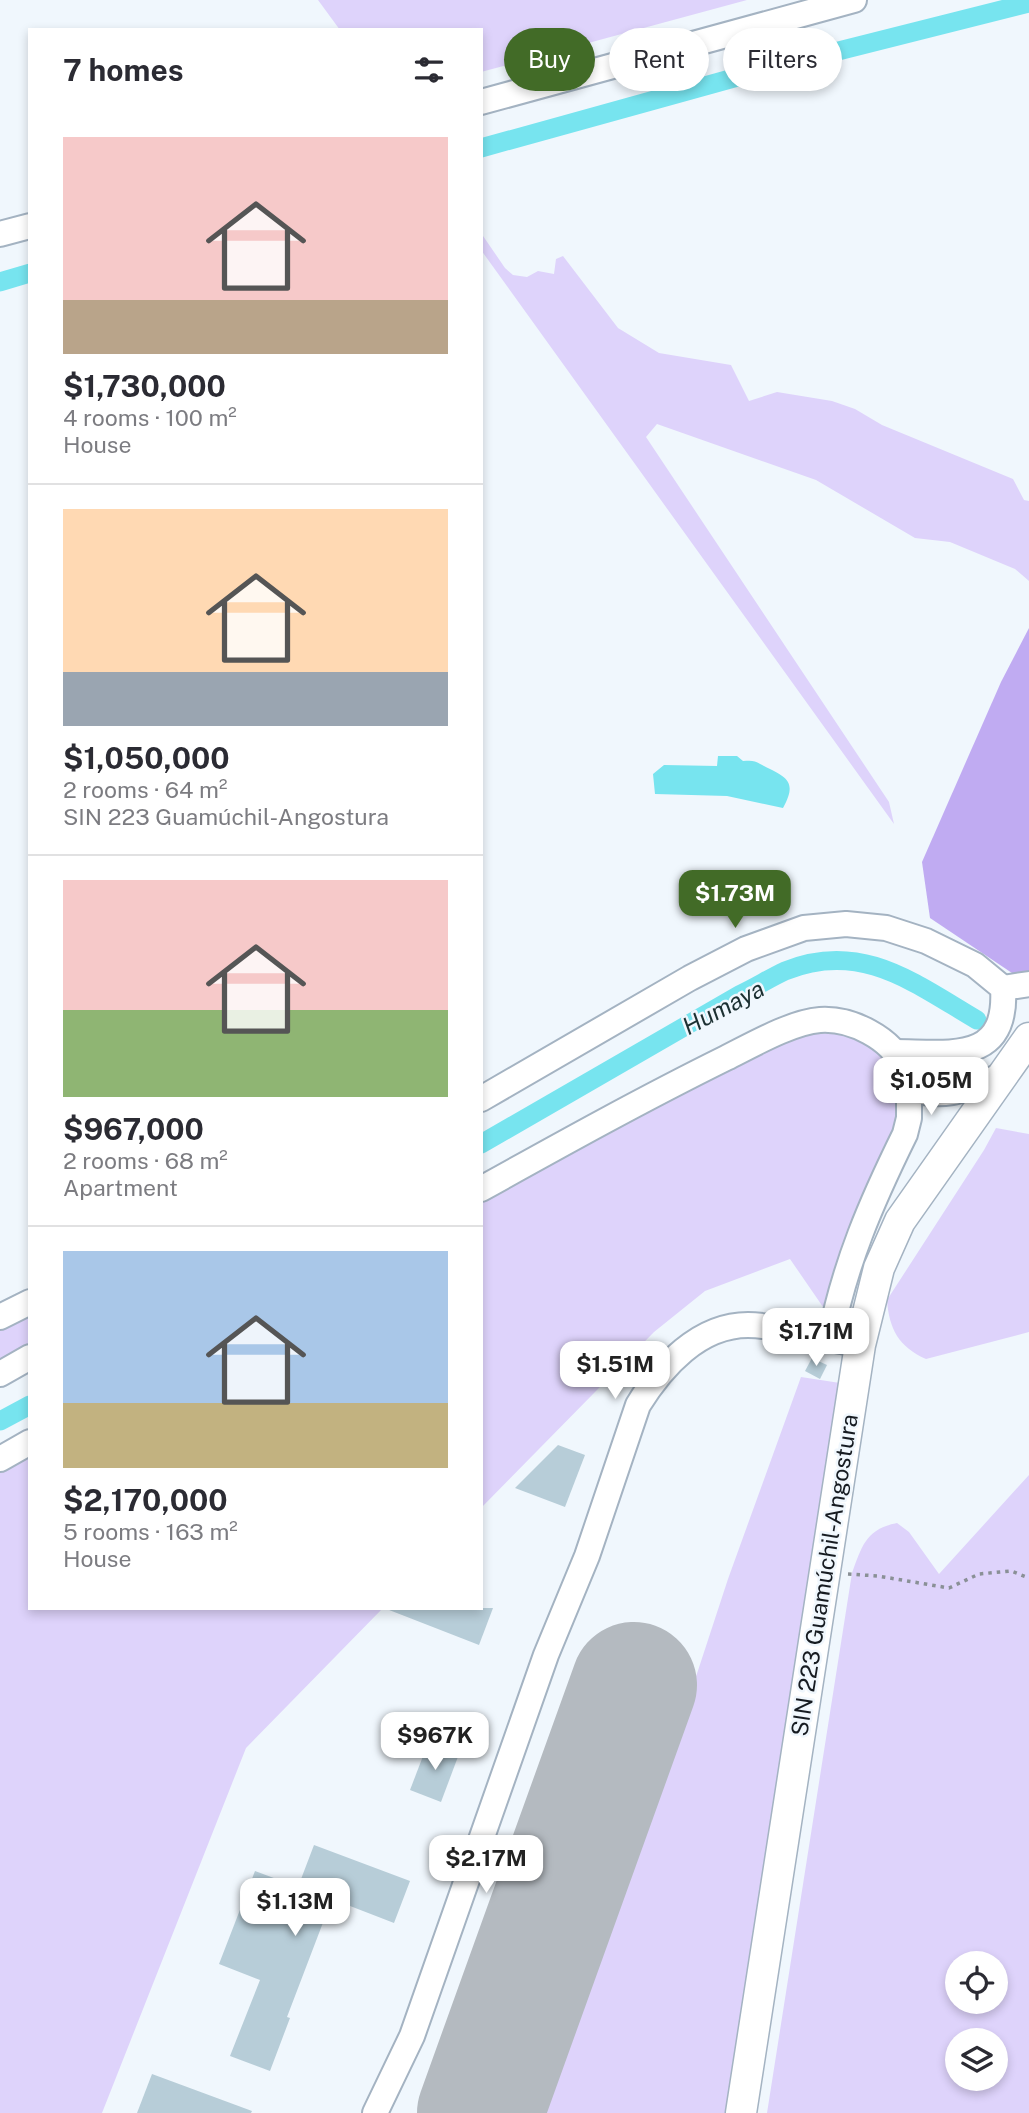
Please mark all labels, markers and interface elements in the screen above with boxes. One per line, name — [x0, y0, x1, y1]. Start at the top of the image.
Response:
chip: Buy — [504, 28, 595, 91]
chip: Rent — [609, 28, 709, 91]
chip: Filters — [723, 28, 842, 91]
icon: filters — [410, 51, 448, 89]
text: 7 homes — [63, 52, 184, 88]
icon: home — [193, 183, 319, 309]
text: $1,730,000 — [63, 368, 226, 404]
text: 4 rooms · 100 m² — [63, 404, 237, 431]
text: House — [63, 431, 131, 458]
icon: home — [193, 555, 319, 681]
text: $1,050,000 — [63, 740, 230, 776]
text: 2 rooms · 64 m² — [63, 776, 227, 803]
text: SIN 223 Guamúchil-Angostura — [63, 803, 389, 830]
pin: $1.73M — [678, 870, 792, 930]
text: $1.73M — [695, 879, 775, 906]
icon: home — [193, 926, 319, 1052]
water label: Humaya — [677, 974, 769, 1040]
pin: $1.05M — [874, 1058, 988, 1117]
text: $1.05M — [889, 1066, 973, 1093]
text: $967,000 — [63, 1111, 204, 1147]
text: 2 rooms · 68 m² — [63, 1147, 228, 1174]
text: Apartment — [63, 1174, 178, 1201]
icon: home — [193, 1297, 319, 1423]
pin: $1.71M — [759, 1308, 873, 1368]
text: $1.71M — [778, 1317, 854, 1344]
pin: $1.51M — [558, 1342, 672, 1401]
text: $1.51M — [576, 1350, 654, 1377]
street label: SIN 223 Guamúchil-Angostura — [785, 1412, 863, 1738]
text: $2,170,000 — [63, 1482, 228, 1518]
text: 5 rooms · 163 m² — [63, 1518, 238, 1545]
text: House — [63, 1545, 131, 1572]
pin: $967K — [386, 1712, 484, 1772]
text: $967K — [397, 1721, 473, 1748]
pin: $2.17M — [429, 1836, 543, 1895]
text: $2.17M — [445, 1844, 527, 1871]
pin: $1.13M — [238, 1878, 352, 1938]
text: $1.13M — [256, 1887, 334, 1914]
map controls — [945, 1951, 1008, 2091]
button: locate — [945, 1951, 1008, 2014]
button: layers — [945, 2028, 1008, 2091]

